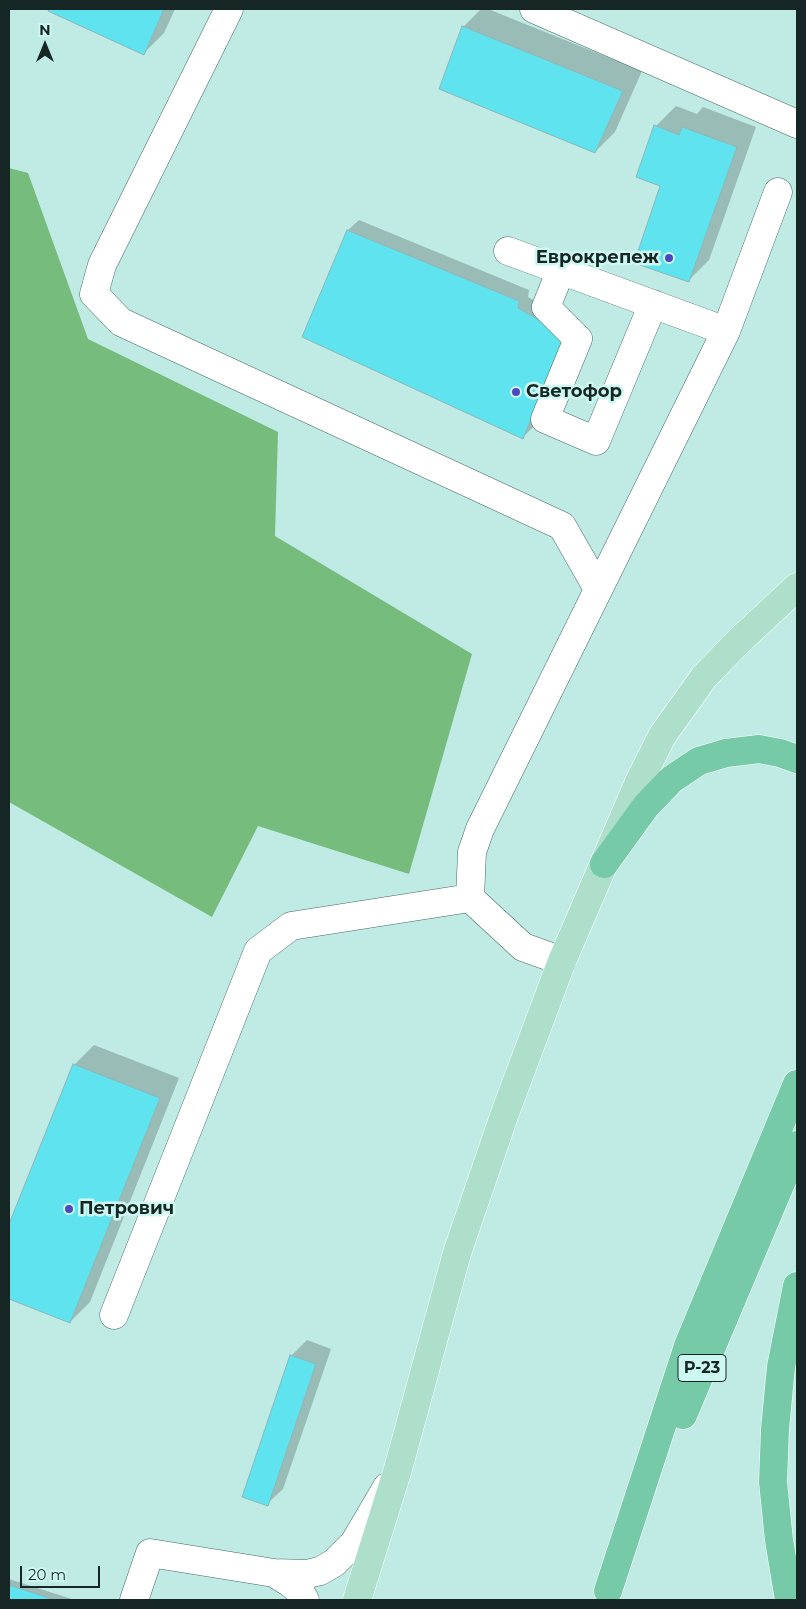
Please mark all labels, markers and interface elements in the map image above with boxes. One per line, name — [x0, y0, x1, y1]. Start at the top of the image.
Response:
north arrow — [20, 20, 70, 70]
text: N — [39, 21, 51, 39]
place label: Еврокрепеж — [536, 247, 659, 269]
marker: Еврокрепеж — [663, 252, 675, 264]
place label: Светофор — [526, 381, 622, 403]
marker: Светофор — [510, 386, 522, 398]
place label: Петрович — [79, 1198, 174, 1220]
marker: Петрович — [63, 1203, 75, 1215]
road number: Р-23 — [678, 1355, 726, 1382]
scale bar — [22, 1556, 102, 1588]
text: 20 m — [28, 1565, 66, 1584]

